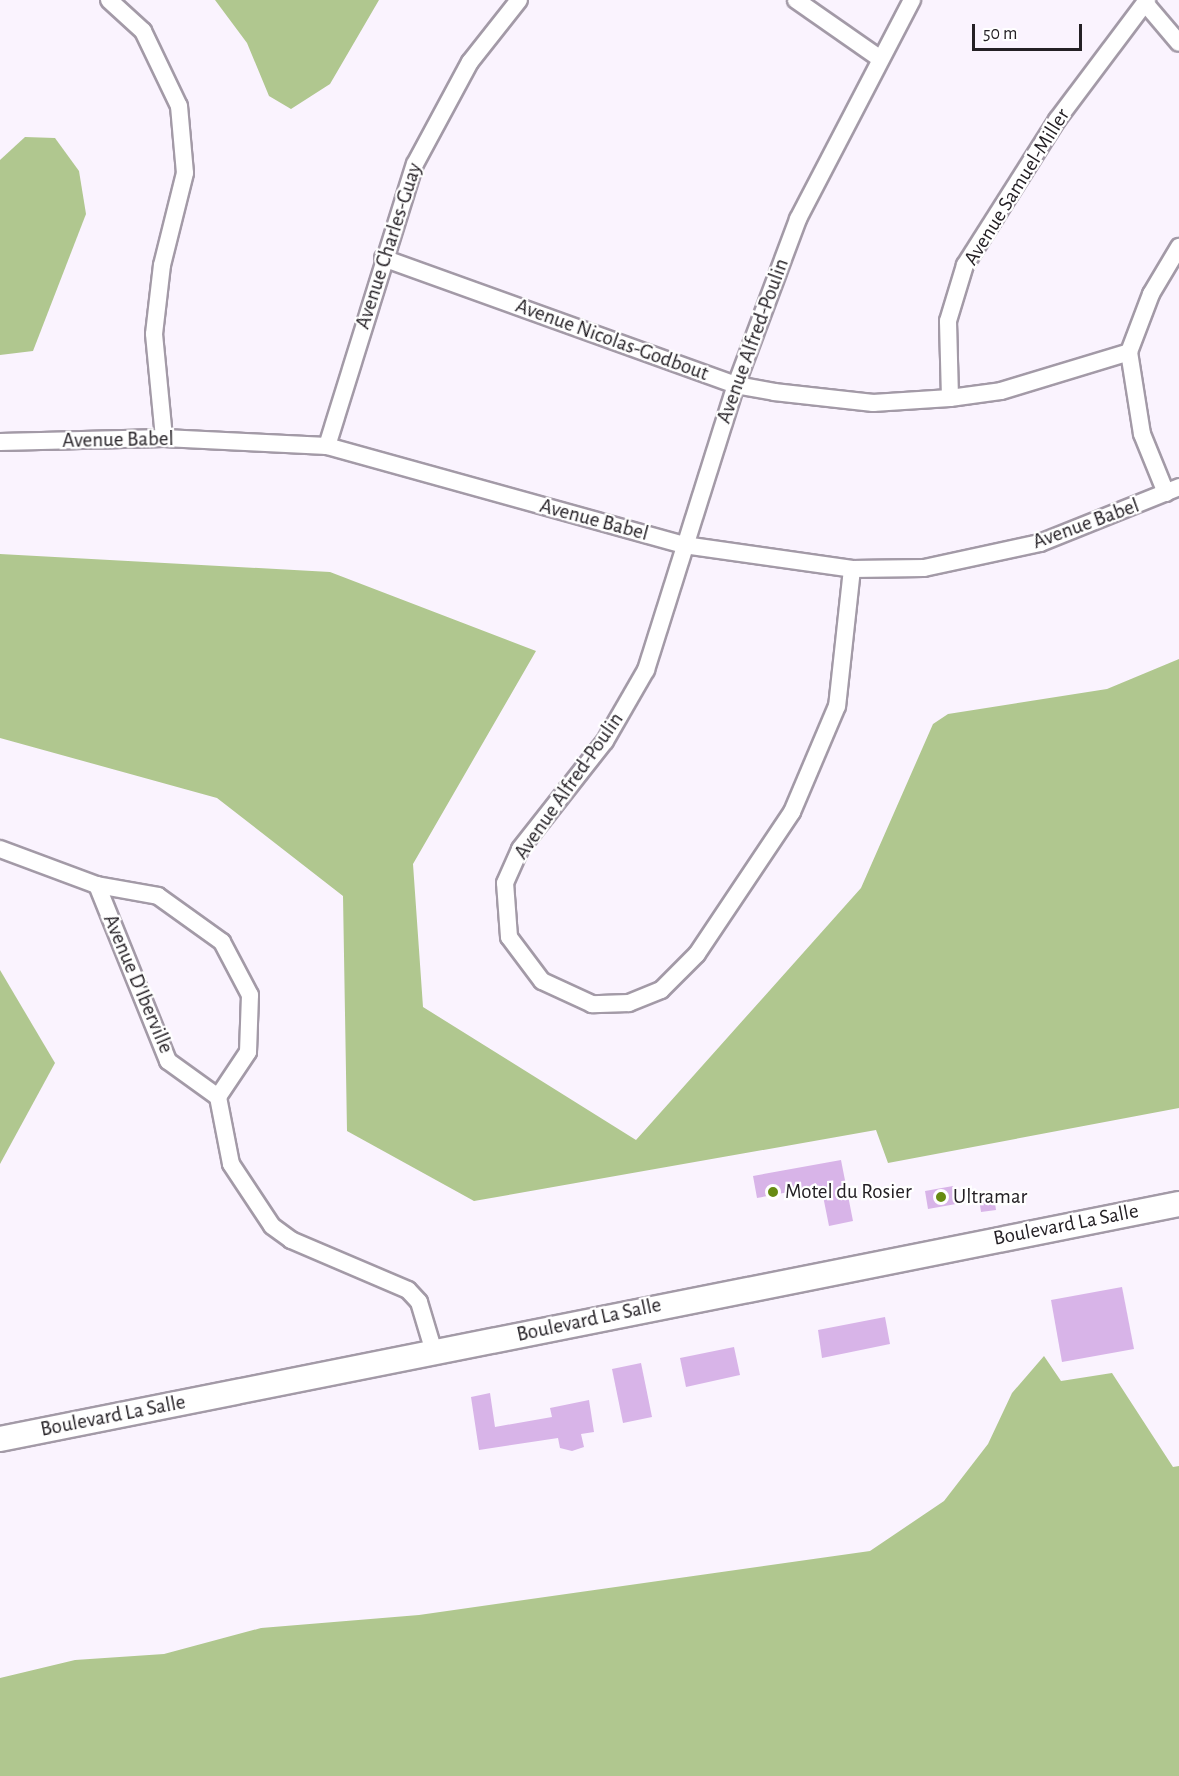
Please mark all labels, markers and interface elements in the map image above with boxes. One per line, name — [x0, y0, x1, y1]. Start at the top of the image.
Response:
scale bar — [975, 12, 1084, 50]
text: 50 m — [983, 25, 1017, 43]
street label: Avenue Samuel-Miller — [959, 104, 1075, 270]
street label: Avenue Charles-Guay — [350, 160, 428, 332]
street label: Avenue Alfred-Poulin — [711, 255, 795, 427]
street label: Avenue Nicolas-Godbout — [512, 293, 712, 387]
street label: Avenue Babel — [62, 426, 174, 454]
street label: Avenue Babel — [537, 493, 651, 547]
street label: Avenue Babel — [1029, 493, 1143, 555]
street label: Avenue Alfred-Poulin — [509, 708, 629, 864]
street label: Avenue D'Iberville — [97, 911, 179, 1057]
place label: Motel du Rosier — [785, 1179, 912, 1205]
place label: Ultramar — [953, 1184, 1027, 1210]
marker: Motel du Rosier — [766, 1185, 780, 1199]
marker: Ultramar — [934, 1190, 948, 1204]
street label: Boulevard La Salle — [991, 1199, 1141, 1251]
street label: Boulevard La Salle — [514, 1292, 664, 1348]
street label: Boulevard La Salle — [38, 1390, 188, 1442]

